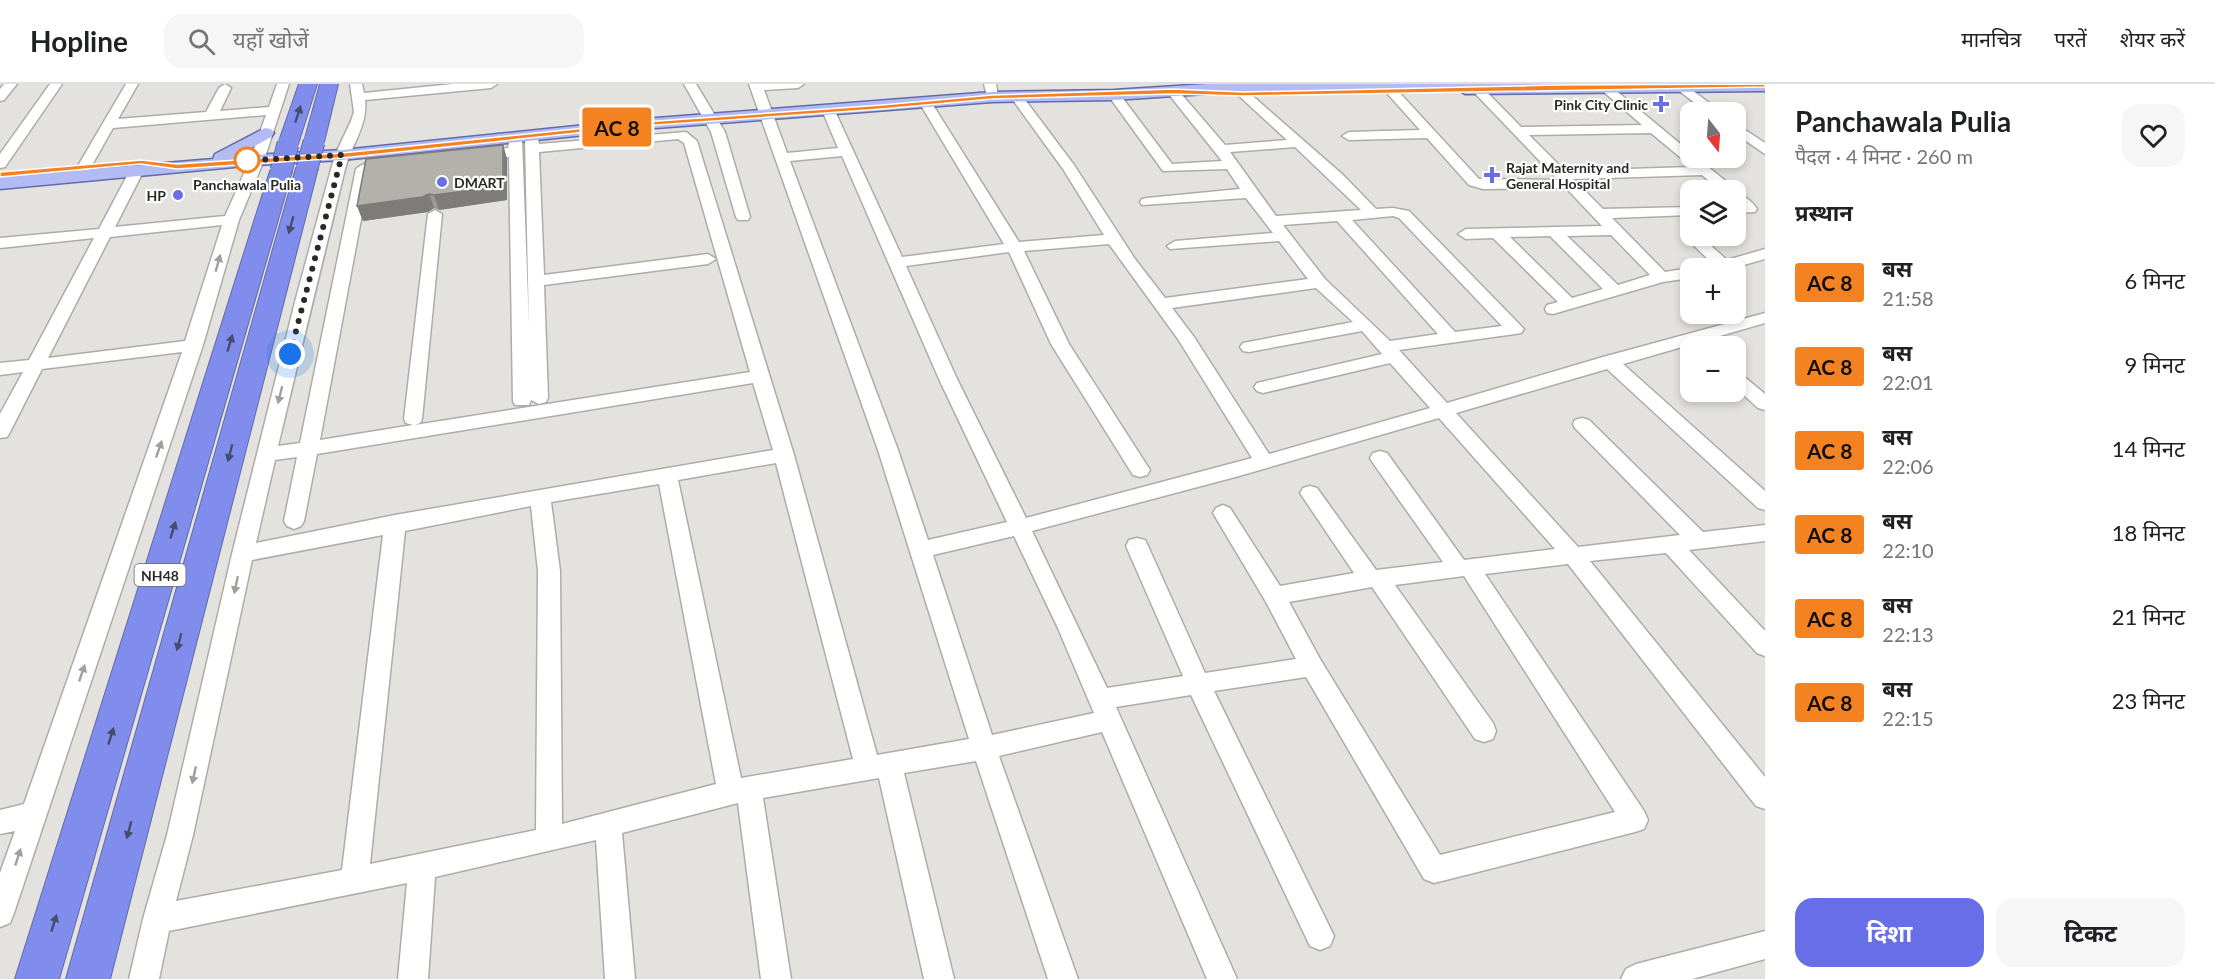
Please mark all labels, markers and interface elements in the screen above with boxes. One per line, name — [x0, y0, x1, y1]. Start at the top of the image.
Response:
search box — [164, 14, 584, 68]
text: Hopline — [30, 24, 128, 58]
icon: search — [185, 25, 218, 58]
text: यहाँ खोजें — [233, 26, 309, 53]
text: मानचित्र — [1961, 26, 2021, 51]
text: परतें — [2054, 26, 2087, 51]
text: शेयर करें — [2120, 26, 2185, 51]
marker: Pink City Clinic — [1652, 95, 1670, 113]
place label: Pink City Clinic — [1554, 96, 1648, 113]
north arrow — [1680, 102, 1746, 168]
map controls — [1680, 102, 1746, 402]
text: Panchawala Pulia — [1795, 104, 2011, 138]
button: heart — [2122, 104, 2185, 167]
one-way arrow — [294, 105, 303, 123]
line badge: AC 8 — [575, 108, 659, 147]
text: AC 8 — [594, 115, 640, 140]
text: पैदल · 4 मिनट · 260 m — [1795, 144, 1973, 168]
marker: Panchawala Pulia — [234, 147, 260, 173]
place label: Rajat Maternity and General Hospital — [1506, 159, 1629, 192]
marker: Rajat Maternity and General Hospital — [1483, 166, 1501, 184]
place label: DMART — [454, 174, 505, 191]
marker: DMART — [435, 175, 449, 189]
place label: Panchawala Pulia — [193, 176, 301, 193]
button: layers — [1680, 180, 1746, 246]
place label: HP — [147, 187, 166, 204]
marker: HP — [171, 188, 185, 202]
text: प्रस्थान — [1795, 199, 1853, 226]
one-way arrow — [286, 216, 295, 234]
one-way arrow — [214, 254, 223, 272]
text: बस — [1882, 255, 1912, 282]
button: + — [1680, 258, 1746, 324]
text: 6 मिनट — [2124, 267, 2185, 294]
text: AC 8 — [1807, 270, 1852, 295]
text: 21:58 — [1882, 286, 1934, 310]
one-way arrow — [226, 334, 235, 352]
button: − — [1680, 336, 1746, 402]
your location — [275, 339, 305, 369]
text: बस — [1882, 339, 1912, 366]
text: 9 मिनट — [2124, 351, 2185, 378]
text: AC 8 — [1807, 354, 1852, 379]
text: 22:01 — [1882, 370, 1934, 394]
one-way arrow — [275, 386, 285, 404]
text: बस — [1882, 423, 1912, 450]
text: 14 मिनट — [2112, 435, 2185, 462]
text: AC 8 — [1807, 438, 1852, 463]
one-way arrow — [154, 440, 164, 458]
one-way arrow — [224, 444, 234, 463]
text: 22:06 — [1882, 454, 1934, 478]
text: बस — [1882, 507, 1912, 534]
text: 18 मिनट — [2112, 519, 2185, 546]
one-way arrow — [169, 521, 179, 539]
text: AC 8 — [1807, 522, 1852, 547]
text: 22:10 — [1882, 538, 1934, 562]
road number: NH48 — [134, 564, 186, 586]
one-way arrow — [231, 576, 240, 595]
text: बस — [1882, 591, 1912, 618]
text: 21 मिनट — [2112, 603, 2185, 630]
text: AC 8 — [1807, 606, 1852, 631]
text: 22:13 — [1882, 622, 1934, 646]
one-way arrow — [174, 633, 183, 651]
one-way arrow — [77, 664, 87, 682]
text: बस — [1882, 675, 1912, 702]
text: 23 मिनट — [2112, 687, 2185, 714]
text: AC 8 — [1807, 690, 1852, 715]
text: 22:15 — [1882, 706, 1934, 730]
one-way arrow — [106, 727, 116, 745]
one-way arrow — [188, 766, 198, 785]
one-way arrow — [123, 821, 133, 839]
one-way arrow — [14, 848, 23, 866]
button: दिशा — [1795, 898, 1984, 967]
button: टिकट — [1996, 898, 2185, 967]
one-way arrow — [50, 914, 59, 932]

